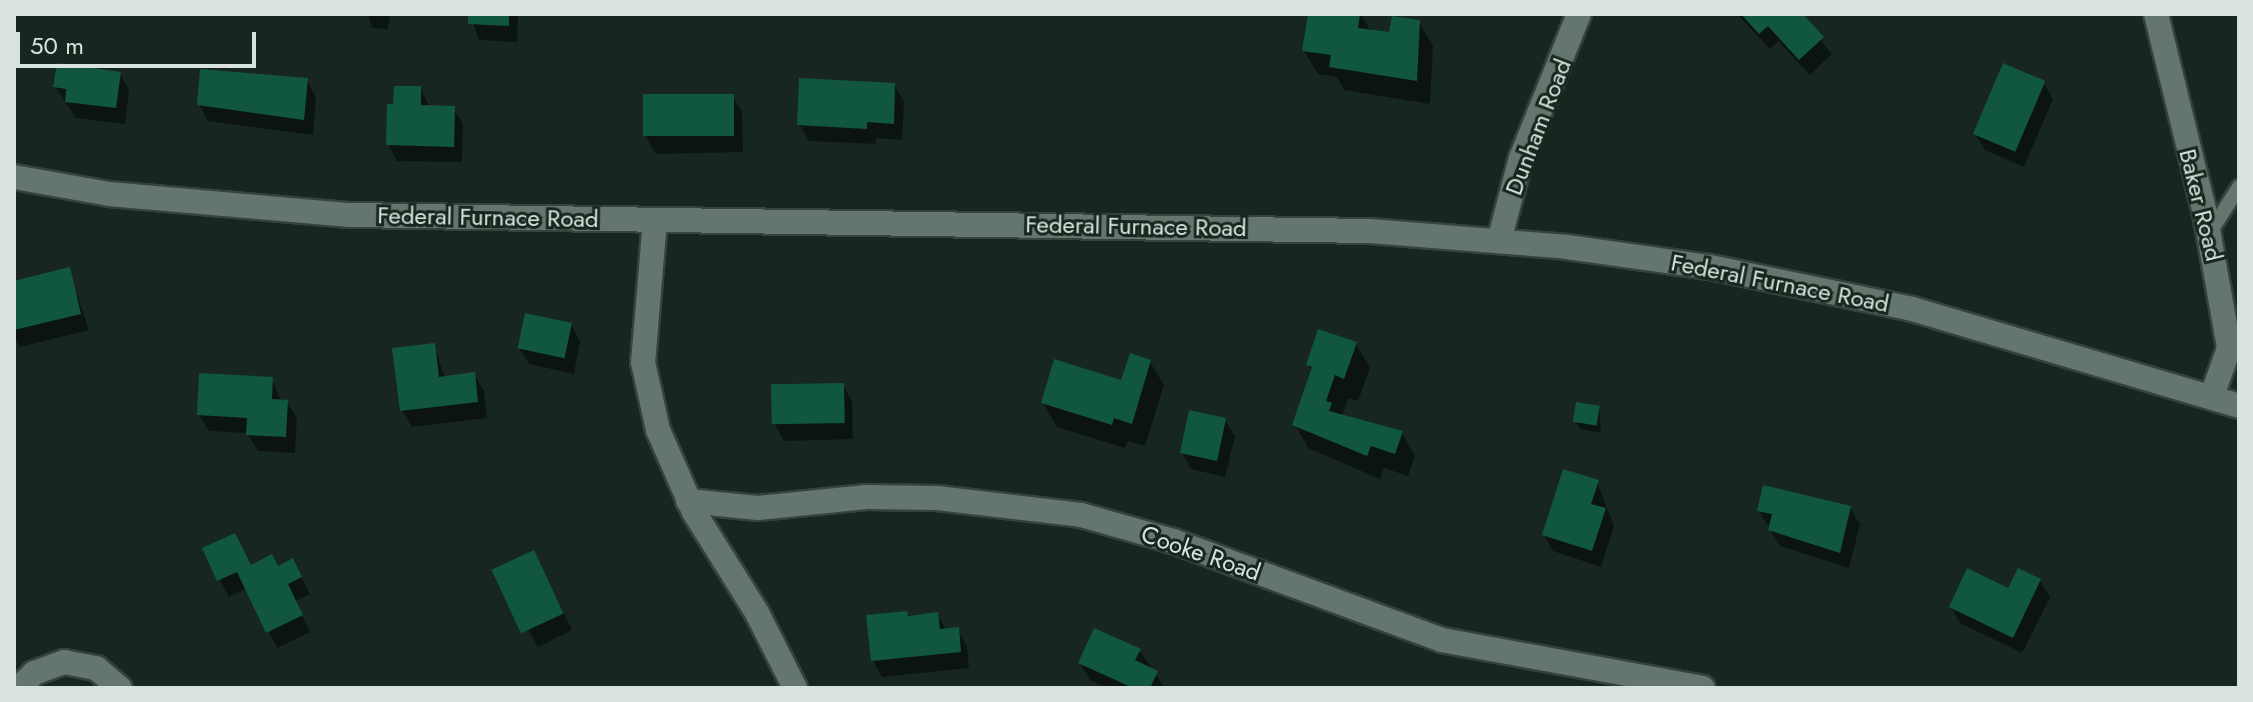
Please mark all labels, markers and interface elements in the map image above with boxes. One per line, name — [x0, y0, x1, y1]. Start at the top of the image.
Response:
scale bar — [20, 16, 260, 66]
text: 50 m — [30, 28, 84, 63]
street label: Dunham Road — [1499, 55, 1577, 199]
street label: Baker Road — [2173, 146, 2229, 264]
street label: Federal Furnace Road — [377, 201, 599, 233]
street label: Federal Furnace Road — [1025, 210, 1247, 242]
street label: Federal Furnace Road — [1669, 248, 1891, 318]
street label: Cooke Road — [1138, 519, 1264, 587]

